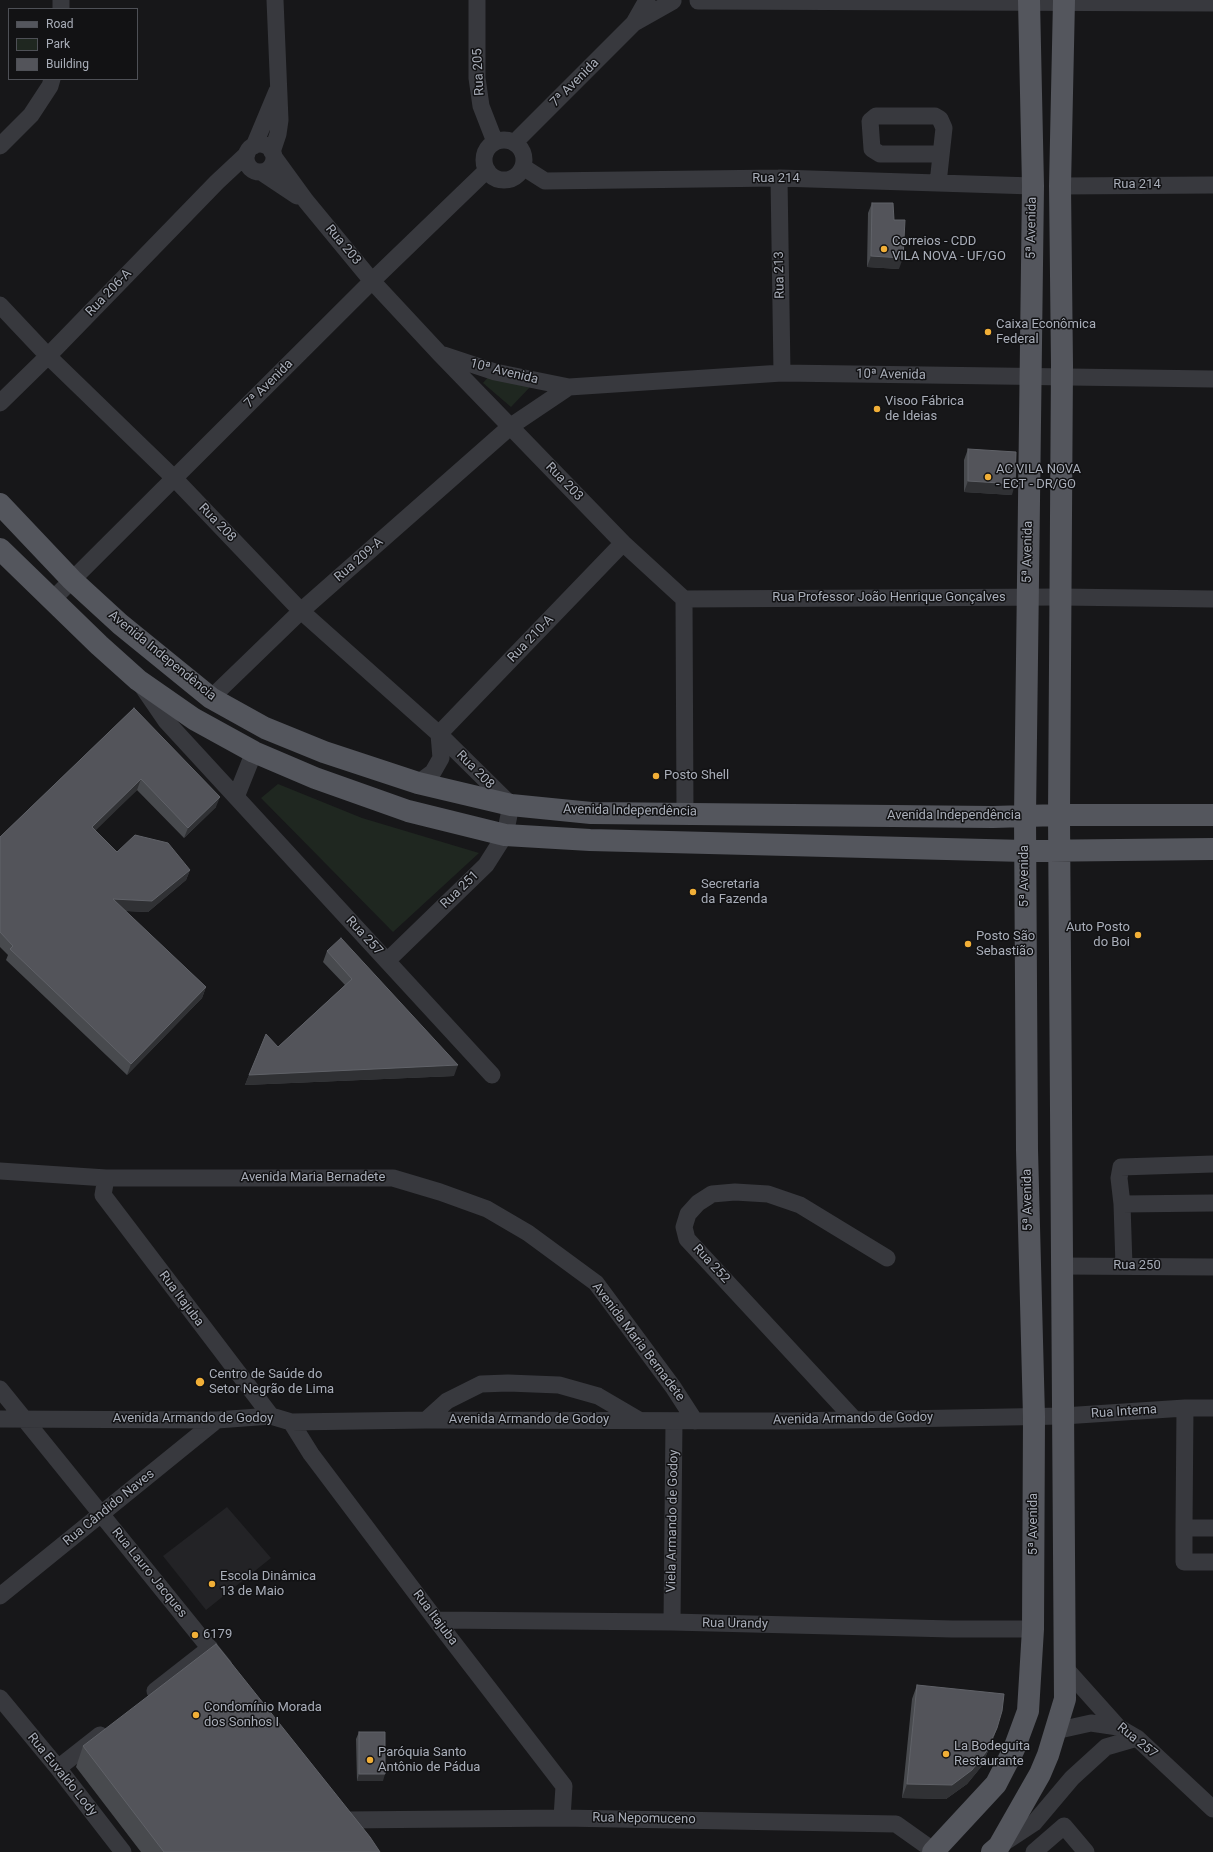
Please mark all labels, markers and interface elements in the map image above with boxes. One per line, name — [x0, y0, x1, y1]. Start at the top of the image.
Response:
legend — [8, 8, 138, 80]
text: Road — [46, 17, 74, 31]
text: Park — [46, 37, 70, 51]
street label: Rua 205 — [470, 48, 488, 96]
street label: 7ª Avenida — [547, 55, 603, 111]
text: Building — [46, 57, 89, 71]
street label: Rua 214 — [752, 171, 800, 187]
street label: Rua 214 — [1113, 177, 1161, 193]
street label: 5ª Avenida — [1024, 197, 1040, 259]
street label: Rua 203 — [322, 222, 364, 268]
place label: Correios - CDD VILA NOVA - UF/GO — [892, 234, 1006, 265]
marker: Correios - CDD VILA NOVA - UF/GO — [879, 244, 889, 254]
street label: Rua 213 — [772, 251, 788, 299]
street label: Rua 206-A — [83, 266, 135, 320]
place label: Caixa Econômica Federal — [996, 317, 1096, 348]
marker: Caixa Econômica Federal — [983, 327, 993, 337]
street label: 7ª Avenida — [241, 356, 297, 412]
street label: 10ª Avenida — [468, 356, 540, 388]
street label: 10ª Avenida — [856, 367, 926, 383]
place label: Visoo Fábrica de Ideias — [885, 394, 964, 425]
marker: Visoo Fábrica de Ideias — [872, 404, 882, 414]
street label: Rua 203 — [542, 460, 586, 504]
place label: AC VILA NOVA - ECT - DR/GO — [996, 462, 1081, 493]
marker: AC VILA NOVA - ECT - DR/GO — [983, 472, 993, 482]
street label: Rua 208 — [195, 501, 239, 545]
street label: 5ª Avenida — [1020, 521, 1036, 583]
street label: Rua 209-A — [331, 535, 387, 585]
street label: Rua Professor João Henrique Gonçalves — [772, 590, 1006, 606]
street label: Avenida Independência — [105, 608, 219, 704]
street label: Rua 210-A — [505, 612, 557, 666]
street label: Rua 208 — [453, 748, 497, 792]
place label: Posto Shell — [664, 768, 729, 784]
marker: Posto Shell — [651, 771, 661, 781]
street label: Avenida Independência — [563, 802, 697, 820]
street label: Avenida Independência — [887, 808, 1021, 824]
street label: 5ª Avenida — [1017, 845, 1033, 907]
street label: Rua 251 — [438, 868, 482, 912]
place label: Secretaria da Fazenda — [701, 877, 767, 908]
marker: Secretaria da Fazenda — [688, 887, 698, 897]
street label: Rua 257 — [342, 913, 386, 959]
place label: Auto Posto do Boi — [1066, 920, 1130, 951]
place label: Posto São Sebastião — [976, 929, 1035, 960]
marker: Auto Posto do Boi — [1133, 930, 1143, 940]
marker: Posto São Sebastião — [963, 939, 973, 949]
street label: 5ª Avenida — [1020, 1169, 1036, 1231]
street label: Avenida Maria Bernadete — [241, 1170, 385, 1186]
street label: Rua 252 — [689, 1241, 733, 1287]
street label: Rua 250 — [1113, 1258, 1161, 1274]
street label: Rua Itajuba — [155, 1268, 207, 1330]
street label: Avenida Maria Bernadete — [588, 1280, 688, 1404]
place label: Centro de Saúde do Setor Negrão de Lima — [209, 1367, 334, 1398]
marker: Centro de Saúde do Setor Negrão de Lima — [194, 1376, 206, 1388]
street label: Rua Interna — [1091, 1402, 1157, 1422]
street label: Avenida Armando de Godoy — [773, 1410, 933, 1428]
street label: Avenida Armando de Godoy — [113, 1411, 273, 1427]
street label: Avenida Armando de Godoy — [449, 1412, 609, 1428]
street label: Viela Armando de Godoy — [664, 1449, 682, 1593]
street label: Rua Cândido Naves — [60, 1466, 158, 1550]
street label: 5ª Avenida — [1026, 1493, 1042, 1555]
street label: Rua Lauro Jacques — [108, 1525, 190, 1621]
place label: Escola Dinâmica 13 de Maio — [220, 1569, 316, 1600]
marker: Escola Dinâmica 13 de Maio — [207, 1579, 217, 1589]
street label: Rua Itajuba — [409, 1587, 461, 1649]
street label: Rua Urandy — [702, 1616, 768, 1632]
place label: 6179 — [203, 1627, 232, 1643]
marker: 6179 — [190, 1630, 200, 1640]
place label: Condomínio Morada dos Sonhos I — [204, 1700, 322, 1731]
marker: Condomínio Morada dos Sonhos I — [191, 1710, 201, 1720]
street label: Rua 257 — [1114, 1720, 1160, 1762]
street label: Rua Euvaldo Lody — [24, 1730, 100, 1820]
place label: La Bodeguita Restaurante — [954, 1739, 1030, 1770]
place label: Paróquia Santo Antônio de Pádua — [378, 1745, 480, 1776]
marker: La Bodeguita Restaurante — [941, 1749, 951, 1759]
marker: Paróquia Santo Antônio de Pádua — [365, 1755, 375, 1765]
street label: Rua Nepomuceno — [592, 1810, 696, 1828]

